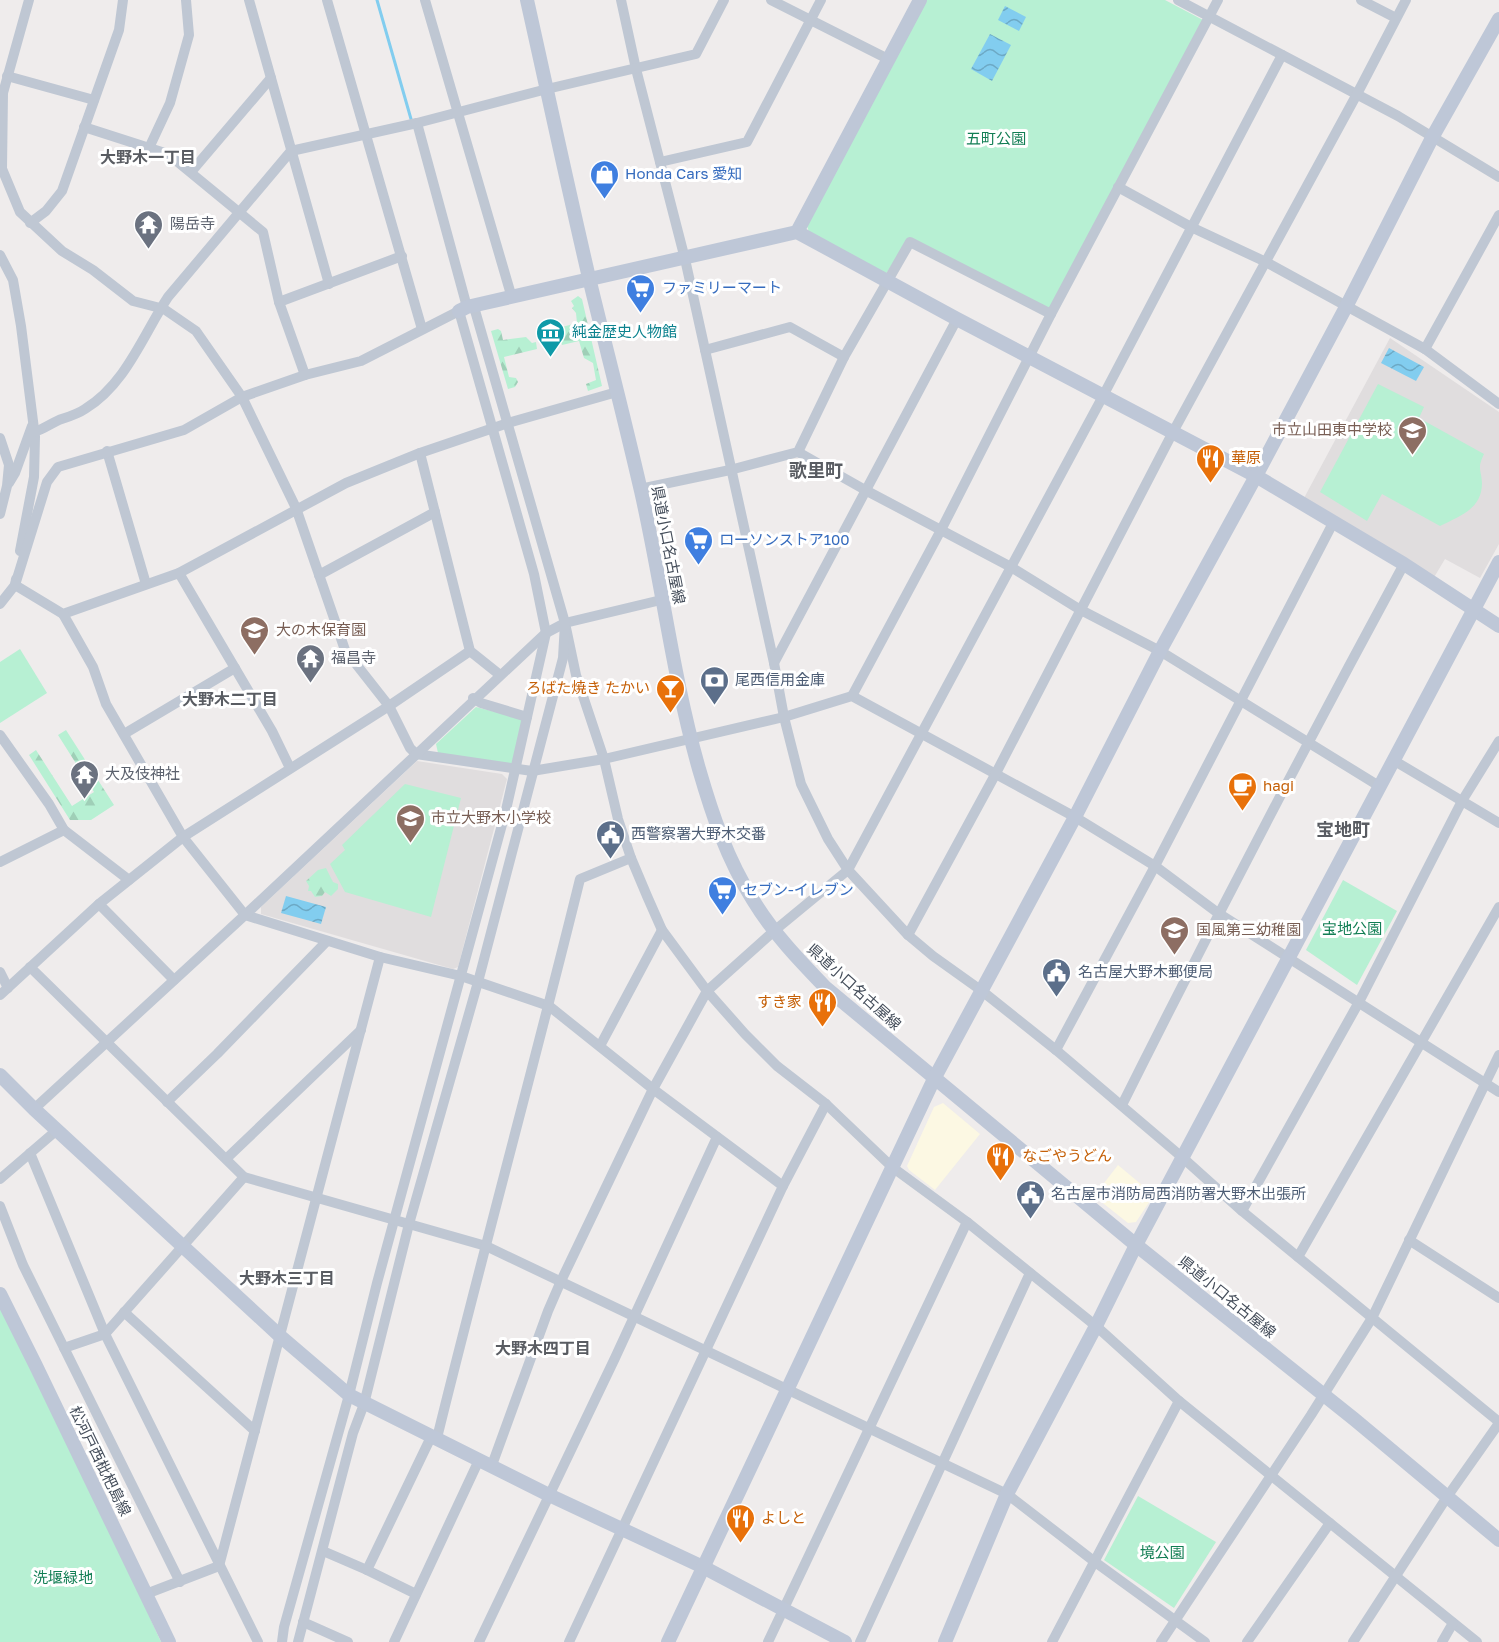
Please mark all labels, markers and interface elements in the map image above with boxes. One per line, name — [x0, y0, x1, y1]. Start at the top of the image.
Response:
park label: 五町公園 — [966, 129, 1026, 147]
district label: 大野木一丁目 — [100, 147, 196, 167]
shop icon: Honda Cars 愛知 — [588, 158, 620, 200]
place label: Honda Cars 愛知 — [625, 164, 742, 182]
temple icon: 陽岳寺 — [133, 208, 165, 250]
place label: 陽岳寺 — [170, 214, 215, 232]
supermarket icon: ファミリーマート — [625, 272, 657, 314]
place label: ファミリーマート — [662, 278, 782, 296]
museum icon: 純金歴史人物館 — [535, 316, 567, 358]
place label: 純金歴史人物館 — [572, 322, 677, 340]
school or university icon: 市立山田東中学校 — [1397, 414, 1429, 456]
place label: 市立山田東中学校 — [1272, 420, 1392, 438]
restaurant icon: 華原 — [1194, 442, 1226, 484]
place label: 華原 — [1231, 448, 1261, 466]
district label: 歌里町 — [789, 459, 843, 481]
street label: 県道小口名古屋線 — [649, 484, 689, 605]
supermarket icon: ローソンストア100 — [682, 524, 714, 566]
place label: ローソンストア100 — [719, 530, 850, 548]
school or university icon: 大の木保育園 — [239, 614, 271, 656]
place label: 大の木保育園 — [276, 620, 366, 638]
temple icon: 福昌寺 — [294, 642, 326, 684]
place label: 福昌寺 — [331, 648, 376, 666]
bank icon: 尾西信用金庫 — [698, 664, 730, 706]
place label: 尾西信用金庫 — [735, 670, 825, 688]
bar icon: ろばた焼き たかい — [655, 672, 687, 714]
place label: ろばた焼き たかい — [526, 678, 650, 696]
district label: 大野木二丁目 — [182, 689, 278, 709]
temple icon: 大及伎神社 — [68, 758, 100, 800]
place label: 大及伎神社 — [105, 764, 180, 782]
cafe icon: hagi — [1226, 770, 1258, 812]
place label: hagi — [1263, 776, 1294, 794]
school or university icon: 市立大野木小学校 — [394, 802, 426, 844]
place label: 市立大野木小学校 — [431, 808, 551, 826]
public building icon: 西警察署大野木交番 — [594, 818, 626, 860]
district label: 宝地町 — [1316, 818, 1370, 840]
place label: 西警察署大野木交番 — [631, 824, 766, 842]
supermarket icon: セブン-イレブン — [706, 874, 738, 916]
place label: セブン-イレブン — [743, 880, 854, 898]
school or university icon: 国風第三幼稚園 — [1159, 914, 1191, 956]
park label: 宝地公園 — [1322, 919, 1382, 937]
place label: 国風第三幼稚園 — [1196, 920, 1301, 938]
street label: 県道小口名古屋線 — [804, 939, 905, 1033]
public building icon: 名古屋大野木郵便局 — [1041, 956, 1073, 998]
place label: 名古屋大野木郵便局 — [1078, 962, 1213, 980]
restaurant icon: すき家 — [807, 986, 839, 1028]
place label: すき家 — [757, 992, 802, 1010]
restaurant icon: なごやうどん — [985, 1140, 1017, 1182]
place label: なごやうどん — [1022, 1146, 1112, 1164]
public building icon: 名古屋市消防局西消防署大野木出張所 — [1014, 1178, 1046, 1220]
place label: 名古屋市消防局西消防署大野木出張所 — [1051, 1184, 1306, 1202]
street label: 県道小口名古屋線 — [1175, 1251, 1280, 1341]
district label: 大野木三丁目 — [239, 1268, 335, 1288]
district label: 大野木四丁目 — [495, 1338, 591, 1358]
street label: 松河戸西枇杷島線 — [67, 1403, 135, 1518]
restaurant icon: よしと — [724, 1502, 756, 1544]
place label: よしと — [761, 1508, 806, 1526]
park label: 境公園 — [1139, 1543, 1185, 1561]
park label: 洗堰緑地 — [33, 1568, 93, 1586]

